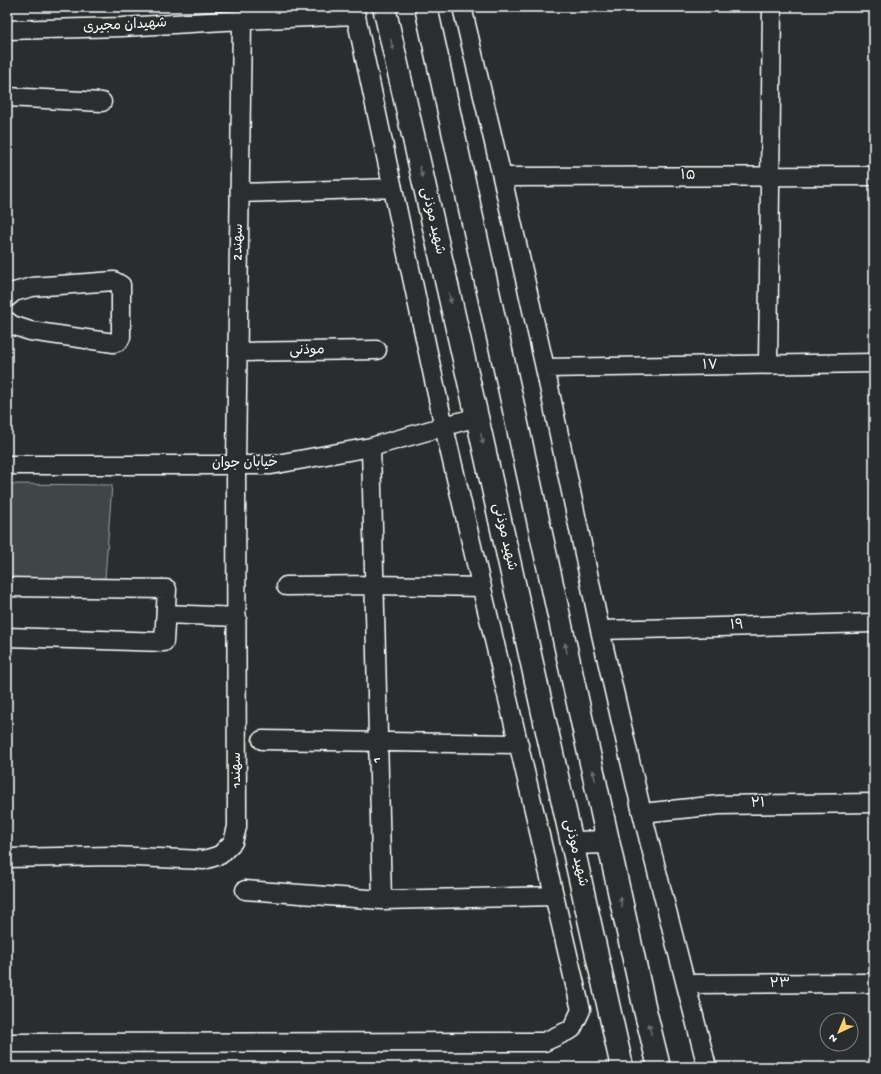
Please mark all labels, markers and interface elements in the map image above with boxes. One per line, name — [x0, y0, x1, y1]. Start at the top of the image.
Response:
street label: شهیدان مجیری — [83, 15, 167, 37]
one-way arrow — [390, 39, 396, 51]
one-way arrow — [419, 166, 425, 178]
street label: ۱۵ — [681, 168, 695, 185]
street label: شهید موذنی — [416, 186, 448, 256]
street label: 2سهند — [230, 223, 248, 261]
one-way arrow — [448, 292, 454, 305]
street label: موذنی — [289, 342, 325, 360]
street label: ۱۷ — [702, 357, 718, 375]
one-way arrow — [480, 433, 486, 445]
street label: خیابان جوان — [212, 455, 278, 473]
street label: شهید موذنی — [488, 502, 520, 572]
street label: ۱۹ — [730, 617, 744, 635]
one-way arrow — [562, 642, 568, 654]
street label: 1سهند — [229, 752, 246, 789]
street label: 1 — [369, 757, 387, 764]
one-way arrow — [590, 769, 596, 781]
street label: ۲۱ — [751, 795, 765, 813]
street label: شهید موذنی — [559, 818, 591, 888]
one-way arrow — [618, 896, 624, 908]
street label: ۲۳ — [770, 976, 790, 993]
north arrow — [819, 1012, 859, 1052]
one-way arrow — [646, 1023, 652, 1035]
text: N — [827, 1031, 840, 1045]

